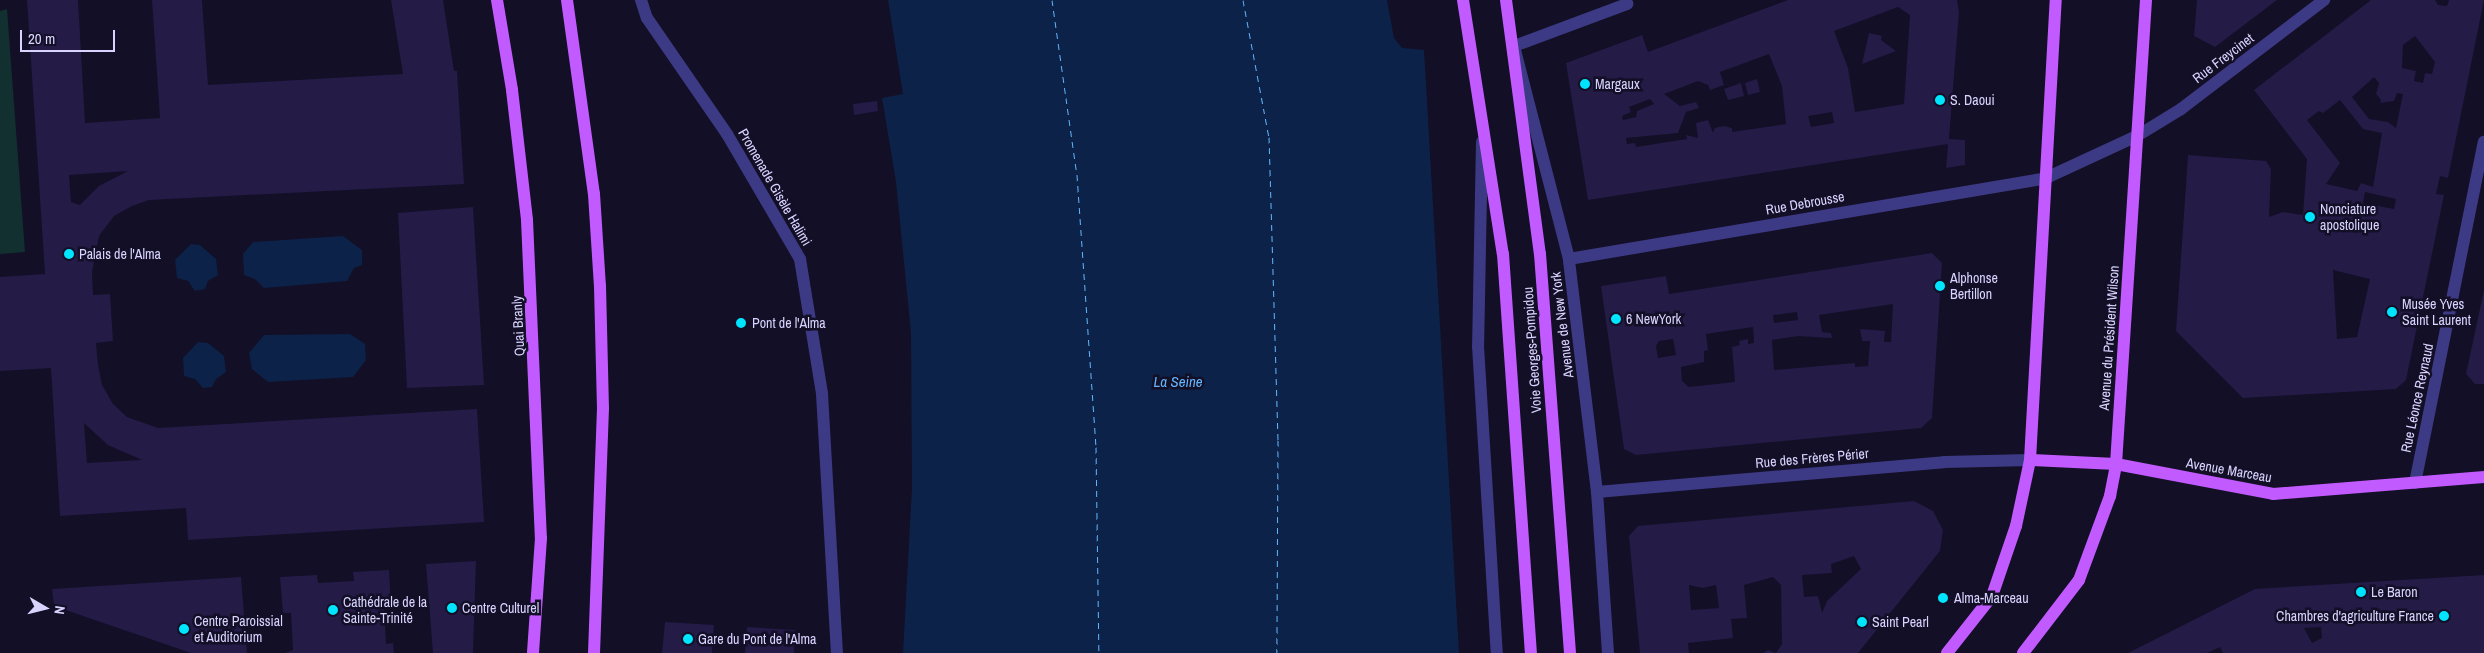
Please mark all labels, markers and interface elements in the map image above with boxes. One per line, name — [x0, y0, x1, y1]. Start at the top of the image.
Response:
scale bar — [22, 20, 118, 52]
text: 20 m — [28, 28, 55, 49]
street label: Rue Freycinet — [2189, 30, 2257, 86]
place label: Margaux — [1595, 76, 1640, 92]
marker: Margaux — [1579, 78, 1591, 90]
place label: S. Daoui — [1950, 92, 1995, 108]
marker: S. Daoui — [1934, 94, 1946, 106]
street label: Promenade Gisèle Halimi — [735, 126, 815, 248]
street label: Rue Debrousse — [1764, 188, 1846, 218]
place label: Nonciature apostolique — [2320, 201, 2379, 233]
marker: Nonciature apostolique — [2304, 211, 2316, 223]
place label: Palais de l'Alma — [79, 246, 161, 262]
marker: Palais de l'Alma — [63, 248, 75, 260]
street label: Avenue du Président Wilson — [2096, 265, 2122, 411]
place label: Alphonse Bertillon — [1950, 270, 1998, 302]
street label: Avenue de New York — [1547, 271, 1577, 379]
marker: Alphonse Bertillon — [1934, 280, 1946, 292]
street label: Voie Georges-Pompidou — [1519, 286, 1545, 414]
street label: Quai Branly — [508, 295, 528, 357]
place label: Musée Yves Saint Laurent — [2402, 296, 2471, 328]
marker: Musée Yves Saint Laurent — [2386, 306, 2398, 318]
place label: 6 NewYork — [1626, 311, 1681, 327]
marker: 6 NewYork — [1610, 313, 1622, 325]
place label: Pont de l'Alma — [752, 315, 826, 331]
marker: Pont de l'Alma — [734, 316, 748, 330]
street label: Rue Léonce Reynaud — [2397, 342, 2437, 454]
water label: La Seine — [1153, 373, 1203, 391]
street label: Rue des Frères Périer — [1755, 445, 1869, 471]
street label: Avenue Marceau — [2185, 454, 2273, 486]
north arrow — [20, 583, 70, 633]
place label: Le Baron — [2371, 584, 2418, 600]
marker: Le Baron — [2355, 586, 2367, 598]
place label: Alma-Marceau — [1954, 590, 2029, 606]
marker: Alma-Marceau — [1936, 591, 1950, 605]
place label: Cathédrale de la Sainte-Trinité — [343, 594, 427, 626]
place label: Centre Culturel — [462, 600, 539, 616]
marker: Centre Culturel — [446, 602, 458, 614]
marker: Cathédrale de la Sainte-Trinité — [327, 604, 339, 616]
text: N — [50, 605, 69, 615]
place label: Chambres d'agriculture France — [2276, 608, 2434, 624]
marker: Chambres d'agriculture France — [2438, 610, 2450, 622]
place label: Centre Paroissial et Auditorium — [194, 613, 283, 646]
place label: Saint Pearl — [1872, 614, 1929, 630]
marker: Saint Pearl — [1856, 616, 1868, 628]
marker: Centre Paroissial et Auditorium — [178, 623, 190, 635]
place label: Gare du Pont de l'Alma — [698, 631, 816, 647]
marker: Gare du Pont de l'Alma — [682, 633, 694, 645]

